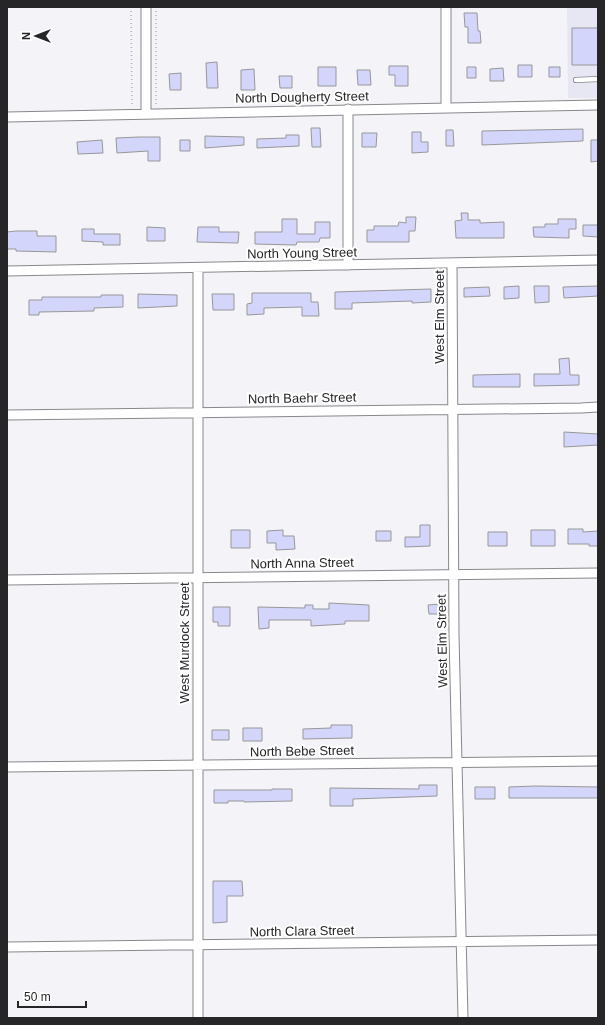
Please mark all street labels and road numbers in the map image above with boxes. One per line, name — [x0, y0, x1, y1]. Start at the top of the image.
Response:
street label: North Dougherty Street — [235, 88, 369, 106]
street label: North Young Street — [247, 245, 357, 261]
street label: West Elm Street — [432, 270, 447, 364]
street label: North Baehr Street — [248, 390, 357, 406]
street label: North Anna Street — [250, 555, 354, 571]
street label: West Murdock Street — [177, 582, 192, 704]
street label: West Elm Street — [434, 594, 450, 688]
street label: North Bebe Street — [250, 743, 355, 759]
street label: North Clara Street — [249, 923, 355, 939]

